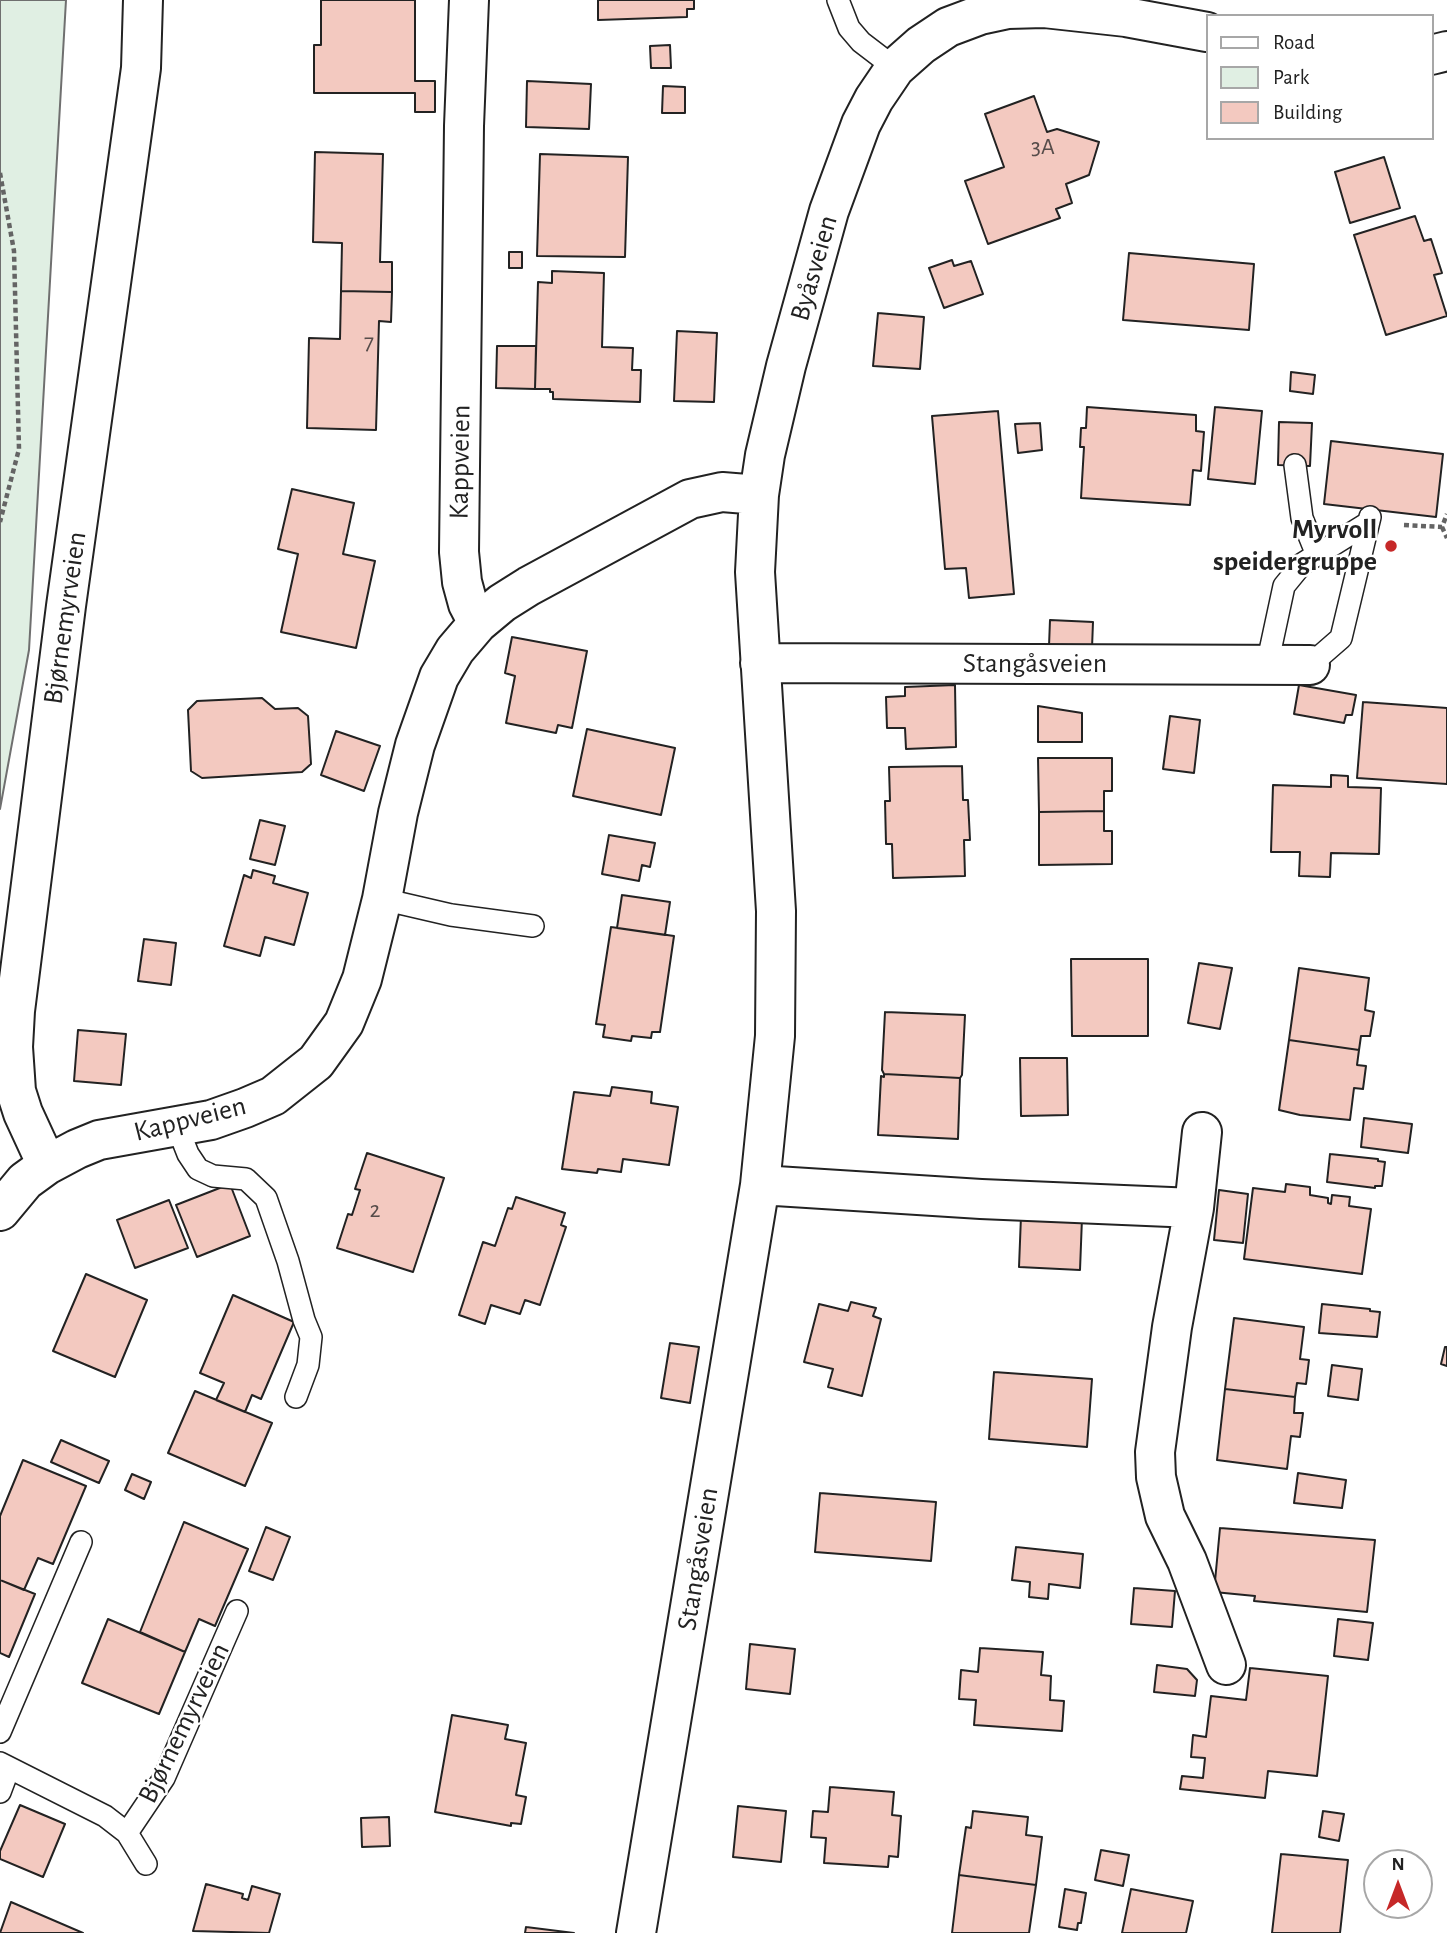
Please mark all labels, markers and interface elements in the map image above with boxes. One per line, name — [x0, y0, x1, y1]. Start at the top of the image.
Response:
legend — [1206, 14, 1433, 140]
text: Road — [1273, 32, 1315, 53]
text: Park — [1273, 67, 1309, 88]
text: Building — [1273, 102, 1342, 123]
house number: 3A — [1031, 133, 1055, 161]
street label: Byåsveien — [783, 211, 845, 325]
house number: 7 — [364, 328, 374, 356]
street label: Kappveien — [442, 404, 478, 520]
place label: Myrvoll speidergruppe — [1213, 513, 1377, 579]
street label: Bjørnemyrveien — [36, 529, 94, 707]
marker: Myrvoll speidergruppe — [1383, 538, 1399, 554]
street label: Stangåsveien — [963, 647, 1107, 681]
street label: Kappveien — [130, 1089, 250, 1149]
house number: 2 — [370, 1196, 380, 1224]
street label: Stangåsveien — [670, 1485, 726, 1633]
street label: Bjørnemyrveien — [131, 1637, 237, 1809]
north arrow — [1363, 1849, 1433, 1919]
text: N — [1391, 1855, 1405, 1874]

